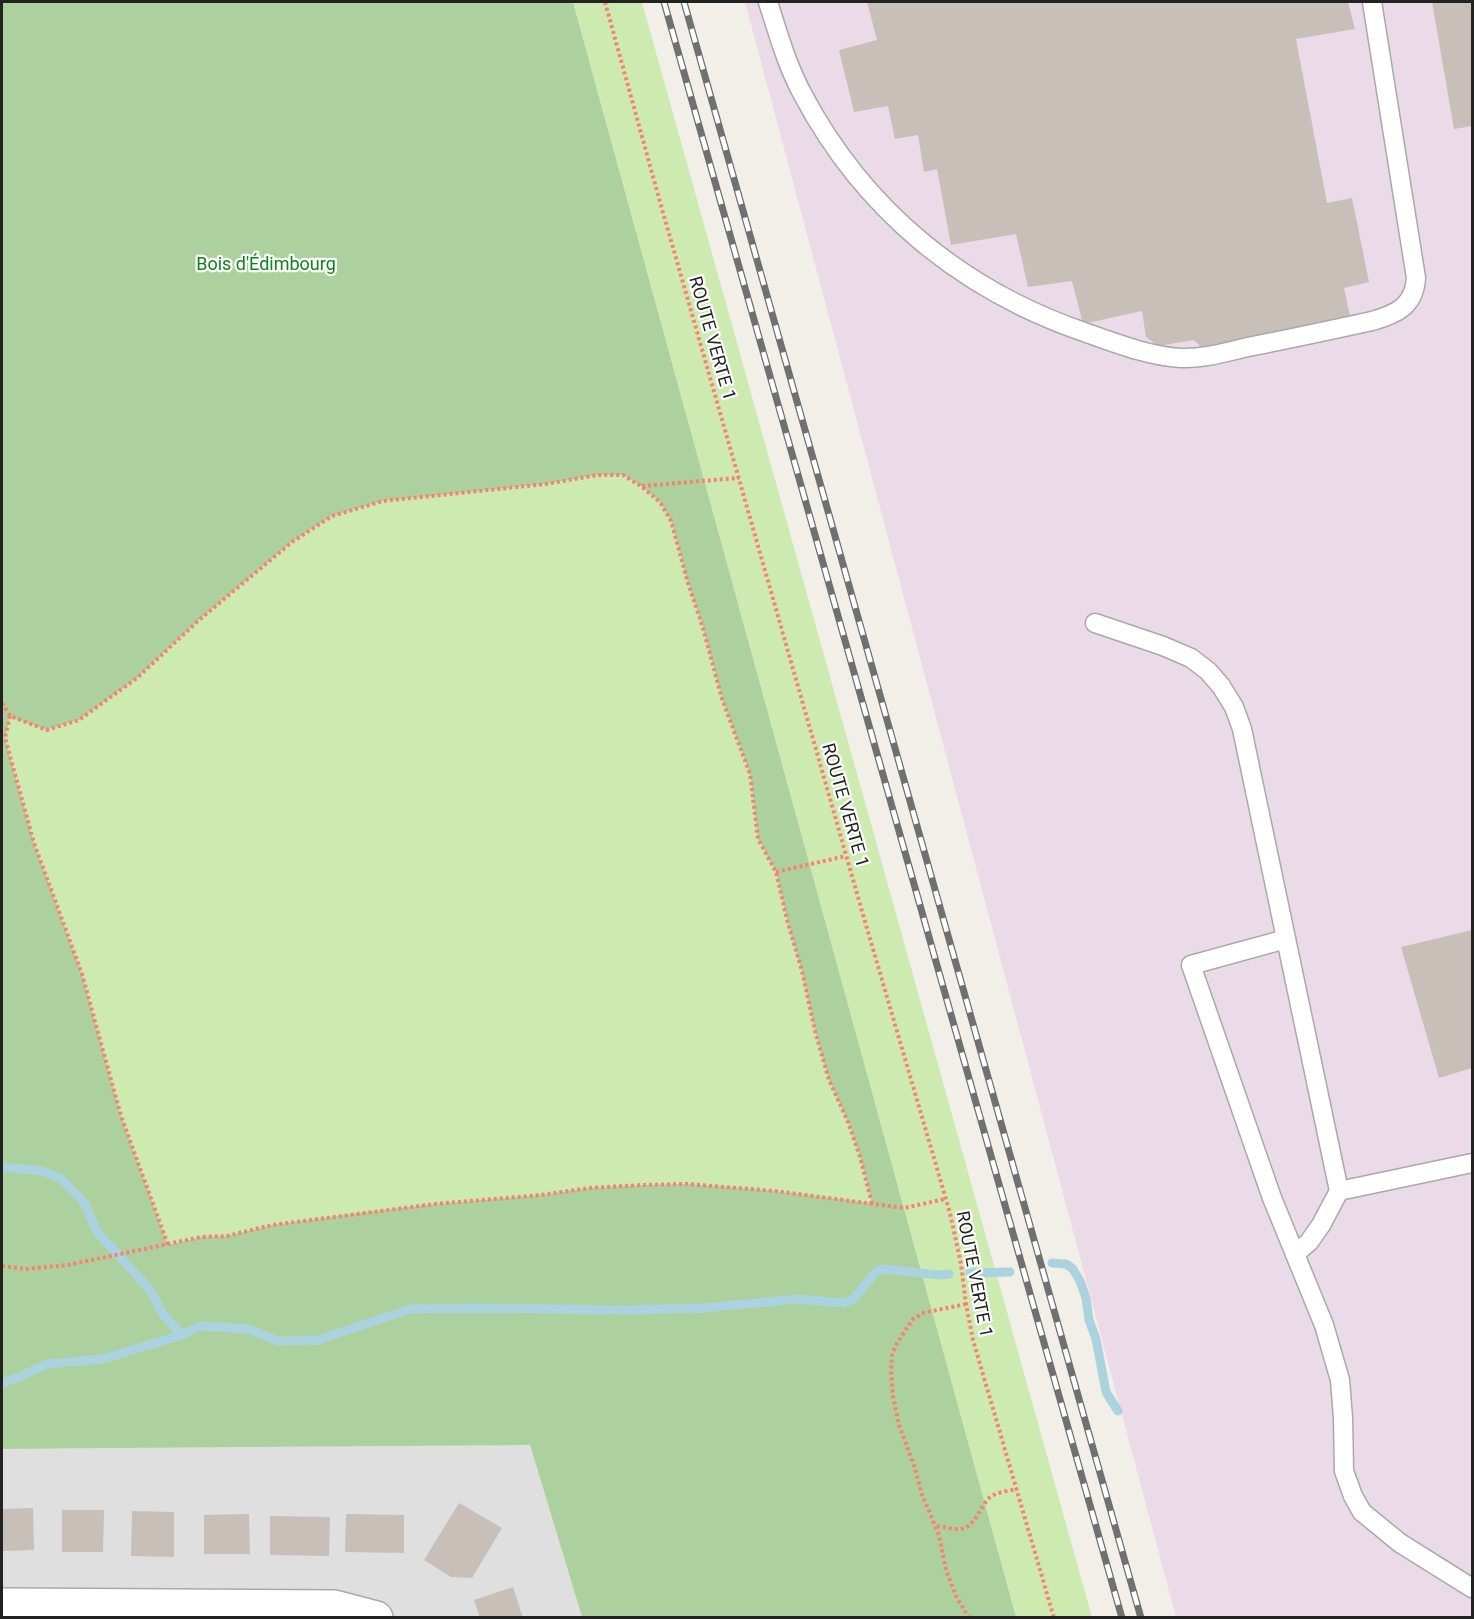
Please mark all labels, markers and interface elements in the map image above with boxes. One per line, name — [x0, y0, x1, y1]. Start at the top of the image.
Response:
park label: Bois d'Édimbourg — [196, 253, 336, 274]
street label: ROUTE VERTE 1 — [685, 273, 741, 403]
street label: ROUTE VERTE 1 — [818, 740, 874, 870]
street label: ROUTE VERTE 1 — [952, 1209, 998, 1339]

